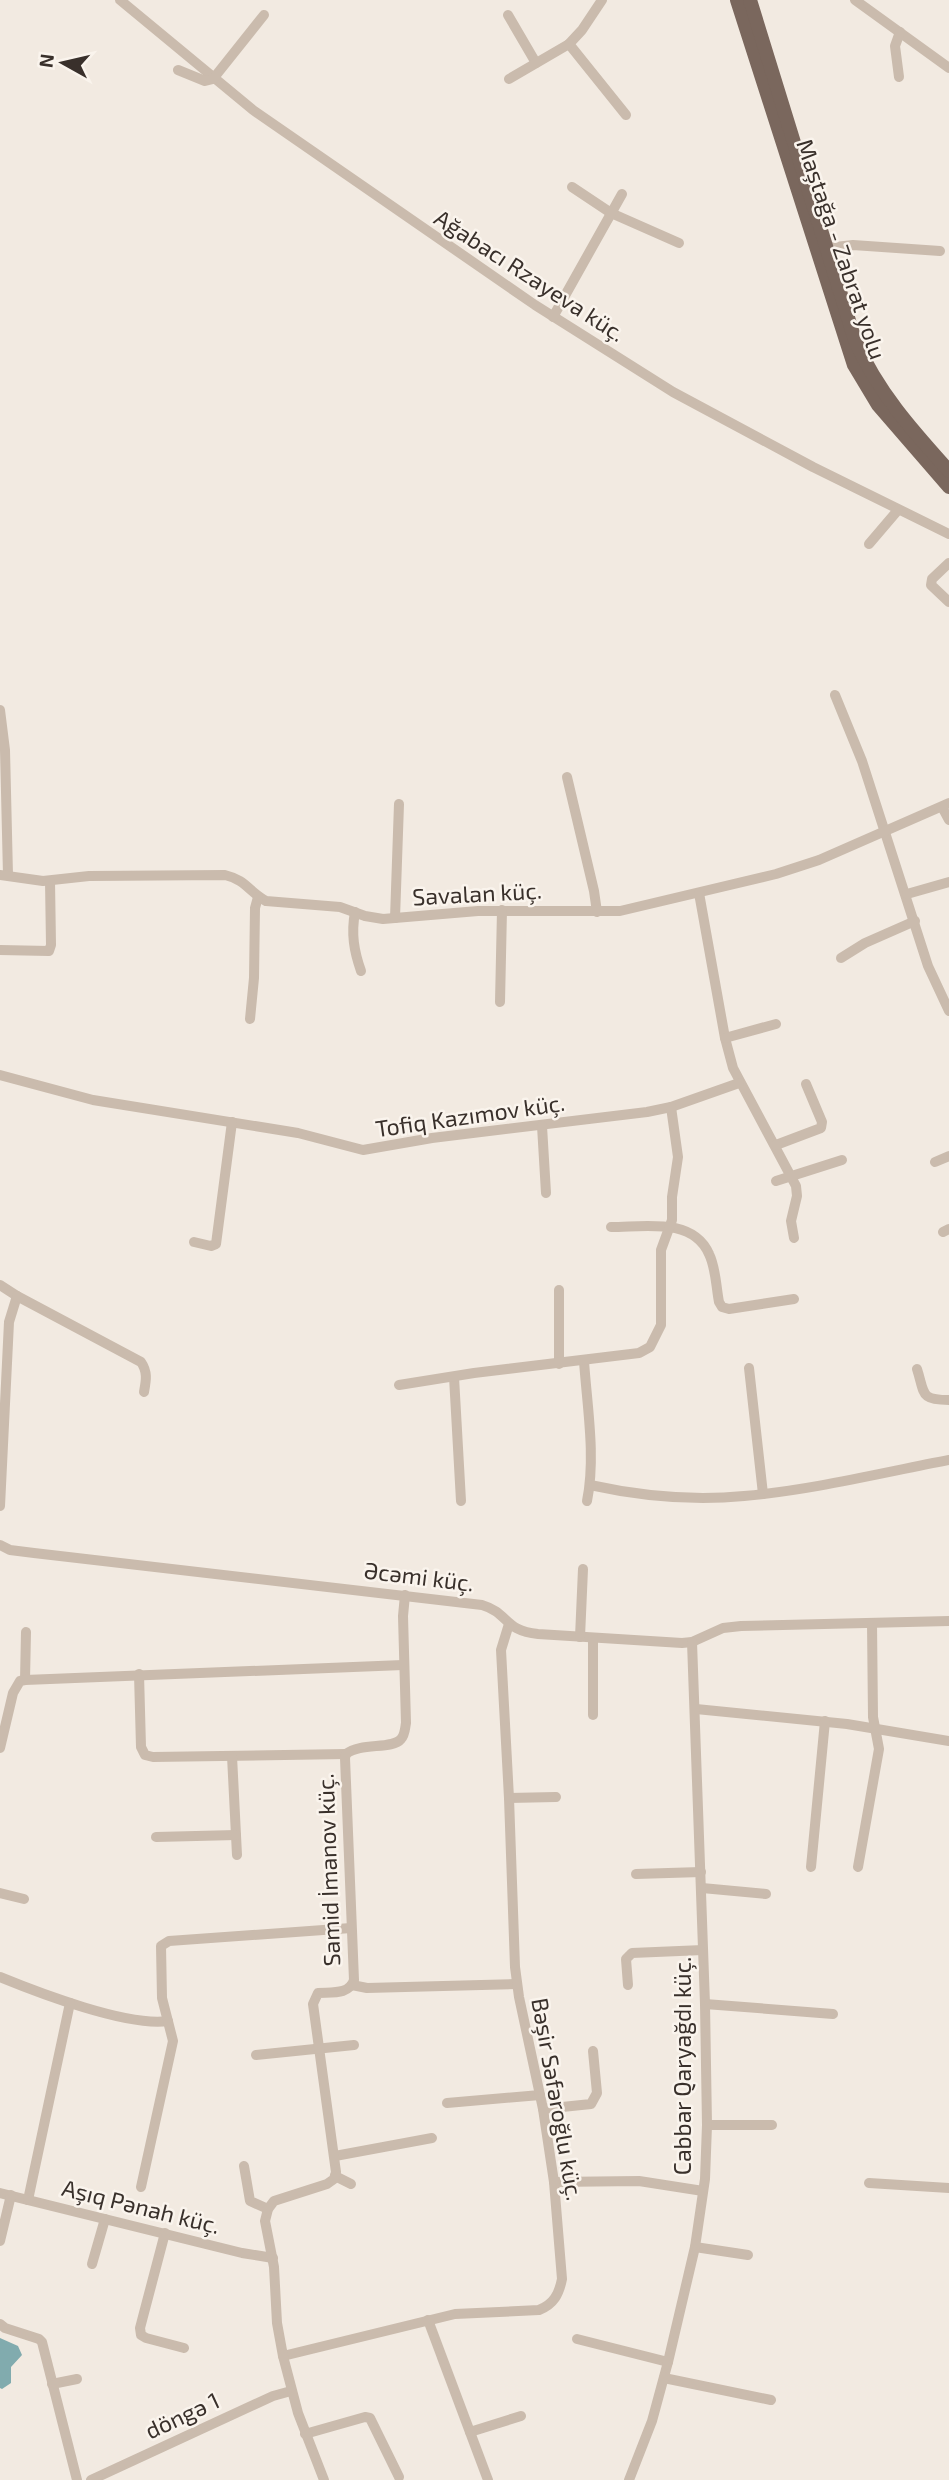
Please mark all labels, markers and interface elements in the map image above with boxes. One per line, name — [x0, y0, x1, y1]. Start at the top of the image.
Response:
north arrow — [28, 28, 98, 98]
text: N — [33, 52, 58, 69]
street label: Maştağa - Zabrat yolu — [790, 135, 893, 363]
street label: Ağabacı Rzayeva küç. — [429, 203, 631, 348]
street label: Savalan küç. — [412, 876, 542, 911]
street label: Tofiq Kazımov küç. — [374, 1088, 567, 1143]
street label: Əcəmi küç. — [362, 1555, 476, 1598]
street label: Samid İmanov küç. — [311, 1773, 346, 1967]
street label: Cabbar Qaryağdı küç. — [668, 1957, 697, 2175]
street label: Bəşir Səfəroğlu küç. — [525, 1995, 590, 2203]
street label: Aşıq Pənah küç. — [59, 2173, 223, 2240]
street label: döngə 1 — [140, 2386, 224, 2444]

